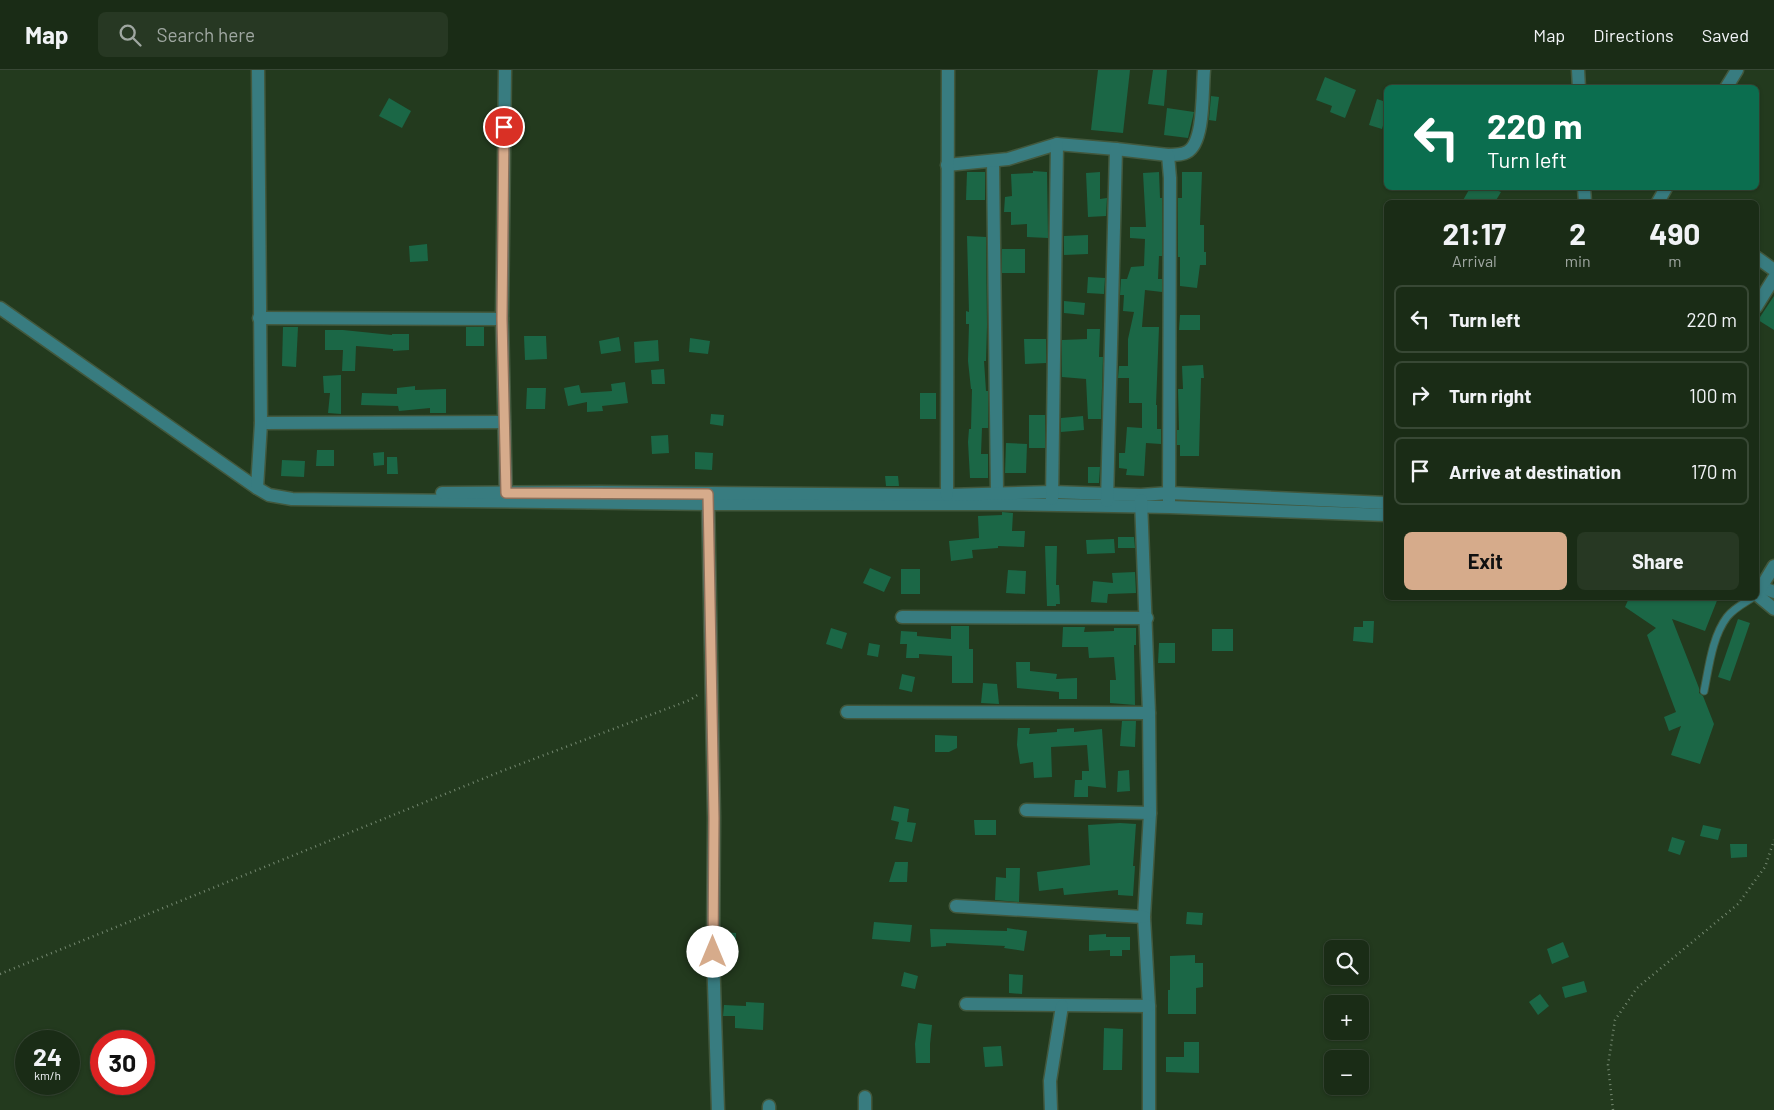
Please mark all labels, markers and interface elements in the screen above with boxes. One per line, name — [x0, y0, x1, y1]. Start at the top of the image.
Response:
search box — [98, 12, 448, 57]
text: Map — [25, 20, 68, 49]
icon: search — [116, 21, 144, 49]
text: Search here — [156, 23, 255, 46]
text: Map — [1533, 24, 1565, 46]
text: Directions — [1593, 24, 1674, 46]
text: Saved — [1702, 24, 1749, 46]
text: 220 m — [1487, 104, 1582, 146]
icon: left — [1404, 105, 1469, 170]
pin — [483, 106, 525, 148]
icon: arrive — [490, 113, 518, 141]
text: Turn left — [1487, 146, 1567, 172]
text: 21:17 — [1443, 215, 1506, 251]
text: 2 — [1569, 215, 1586, 251]
text: 490 — [1649, 215, 1700, 251]
text: Arrival — [1452, 251, 1497, 270]
text: min — [1565, 251, 1591, 270]
text: m — [1668, 251, 1681, 270]
icon: left — [1406, 305, 1434, 333]
text: Turn left — [1449, 308, 1520, 331]
text: 220 m — [1686, 308, 1737, 331]
icon: right — [1406, 381, 1434, 409]
text: Turn right — [1449, 384, 1531, 407]
text: 100 m — [1689, 384, 1737, 407]
icon: arrive — [1406, 457, 1434, 485]
text: Arrive at destination — [1449, 460, 1621, 483]
text: 170 m — [1691, 460, 1737, 483]
button: Exit — [1404, 532, 1567, 590]
button: Share — [1577, 532, 1739, 590]
position arrow — [686, 925, 738, 977]
map controls — [1324, 940, 1369, 1095]
button: search — [1324, 940, 1369, 985]
button: + — [1324, 995, 1369, 1040]
speed limit sign: 30 — [90, 1030, 155, 1095]
text: 24 — [33, 1041, 62, 1071]
button: − — [1324, 1050, 1369, 1095]
text: km/h — [34, 1068, 61, 1082]

